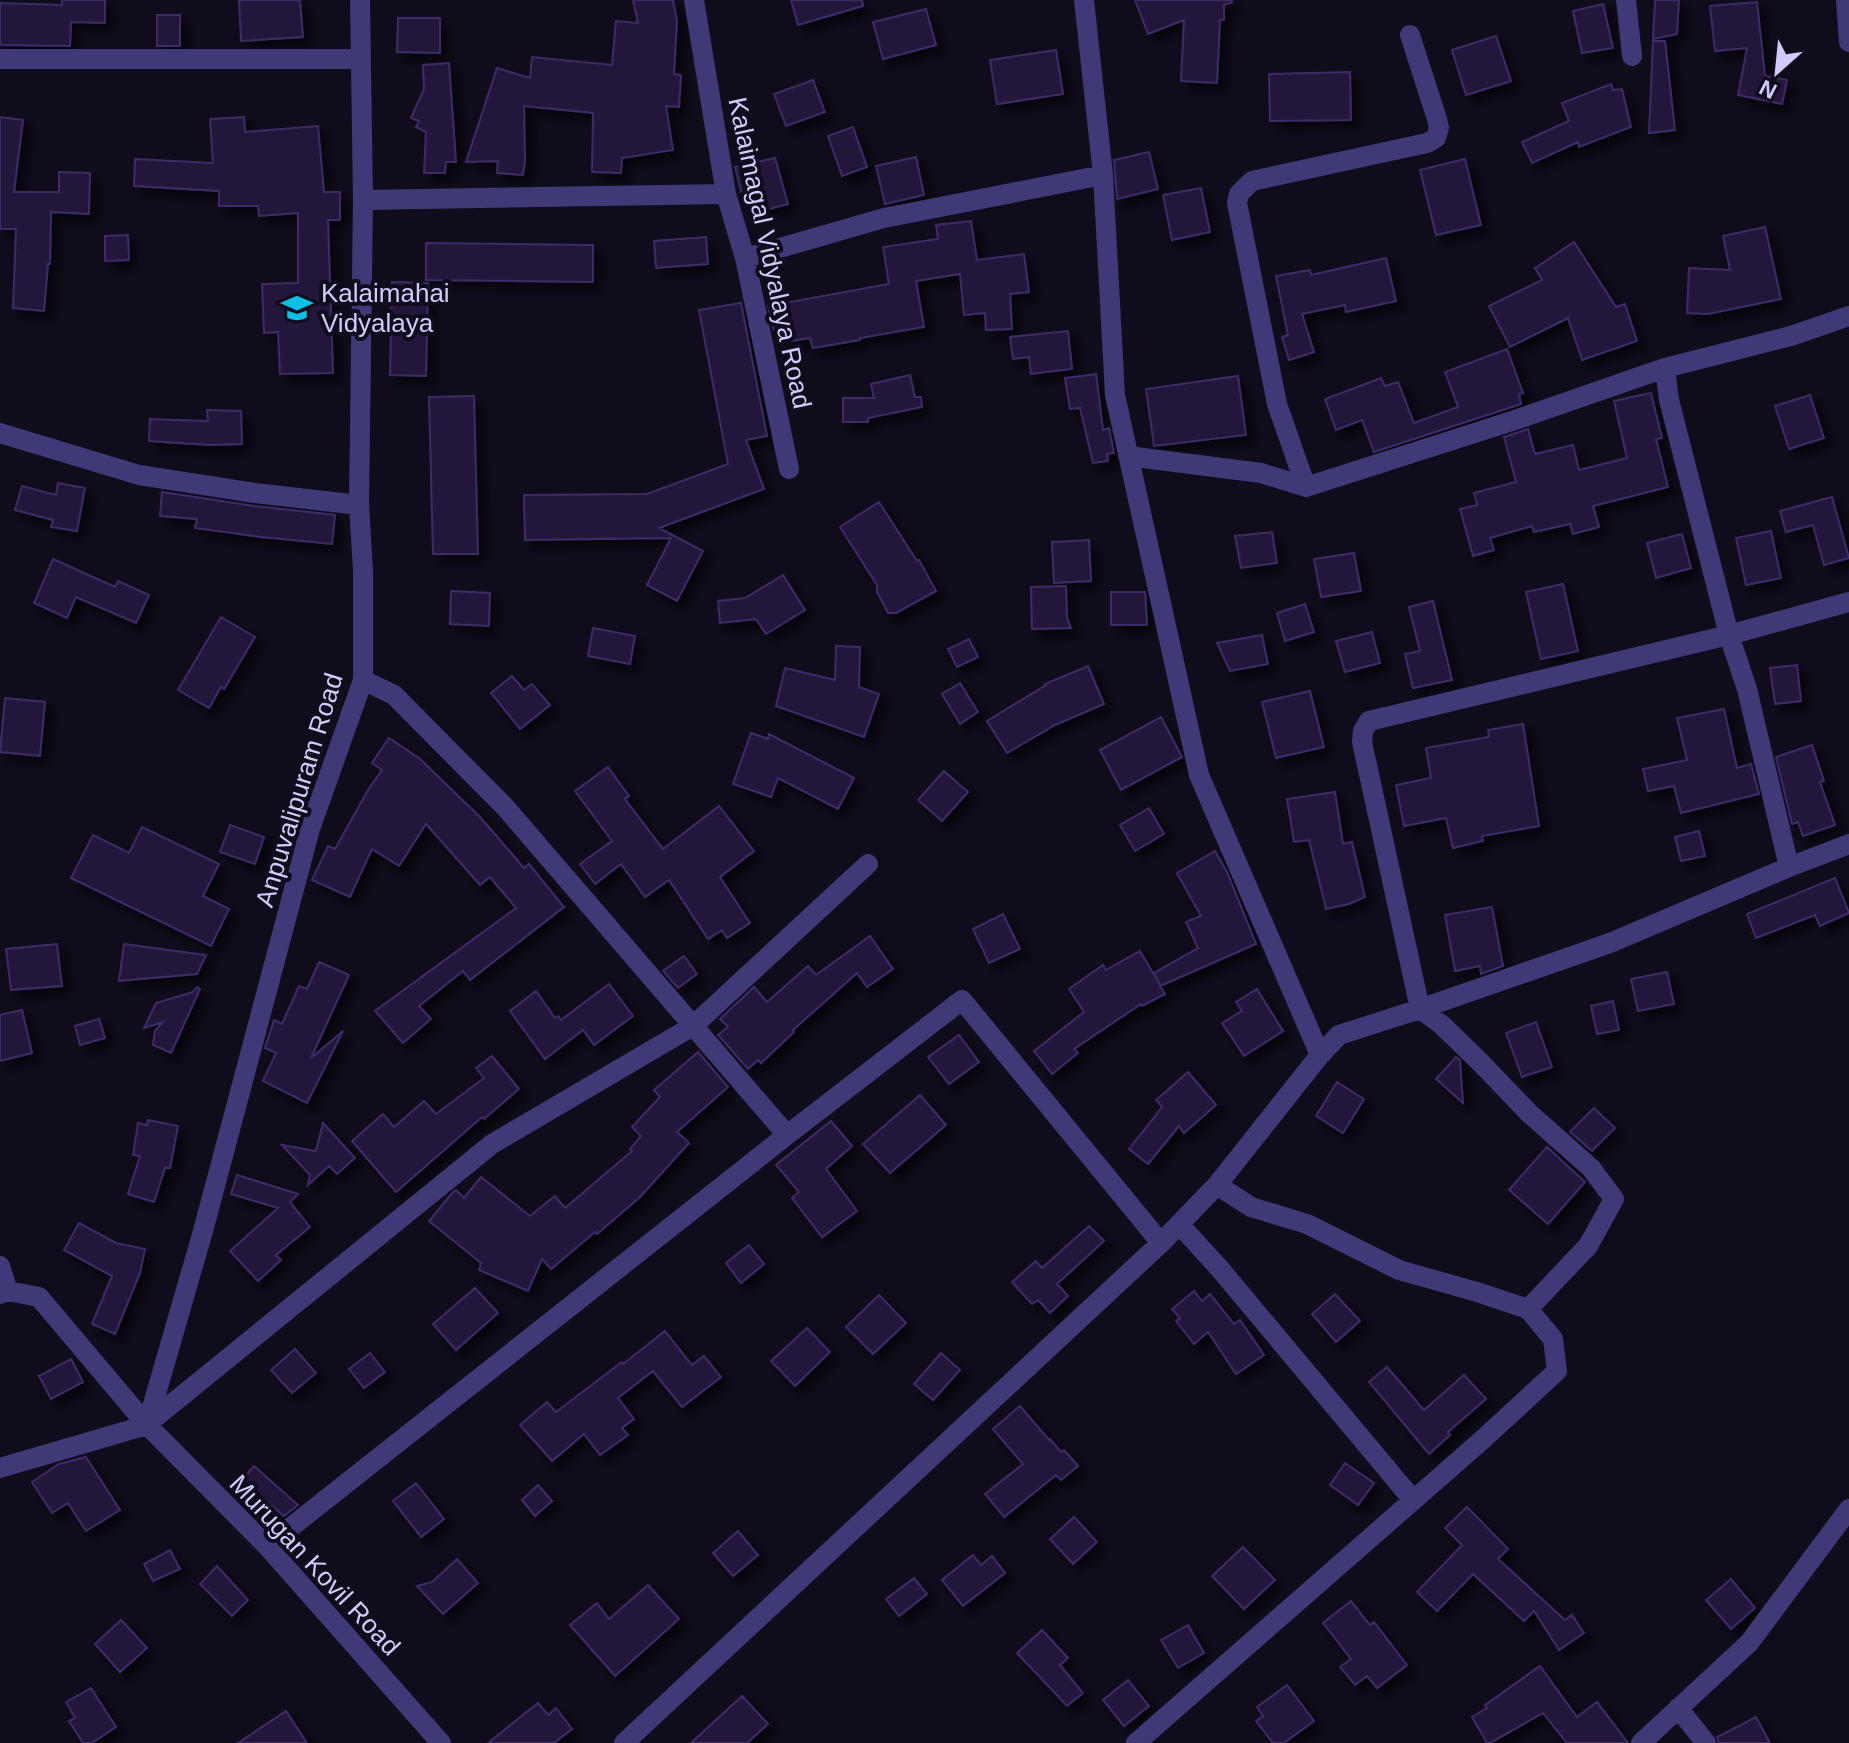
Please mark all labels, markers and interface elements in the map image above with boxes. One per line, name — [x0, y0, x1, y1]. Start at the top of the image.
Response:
north arrow — [1737, 32, 1817, 112]
text: N — [1755, 75, 1781, 104]
street label: Kalaimagal Vidyalaya Road — [722, 95, 818, 411]
place label: Kalaimahai Vidyalaya — [321, 278, 450, 338]
school or university icon: Kalaimahai Vidyalaya — [280, 291, 314, 325]
street label: Anpuvalipuram Road — [249, 670, 349, 910]
street label: Murugan Kovil Road — [224, 1469, 406, 1661]

